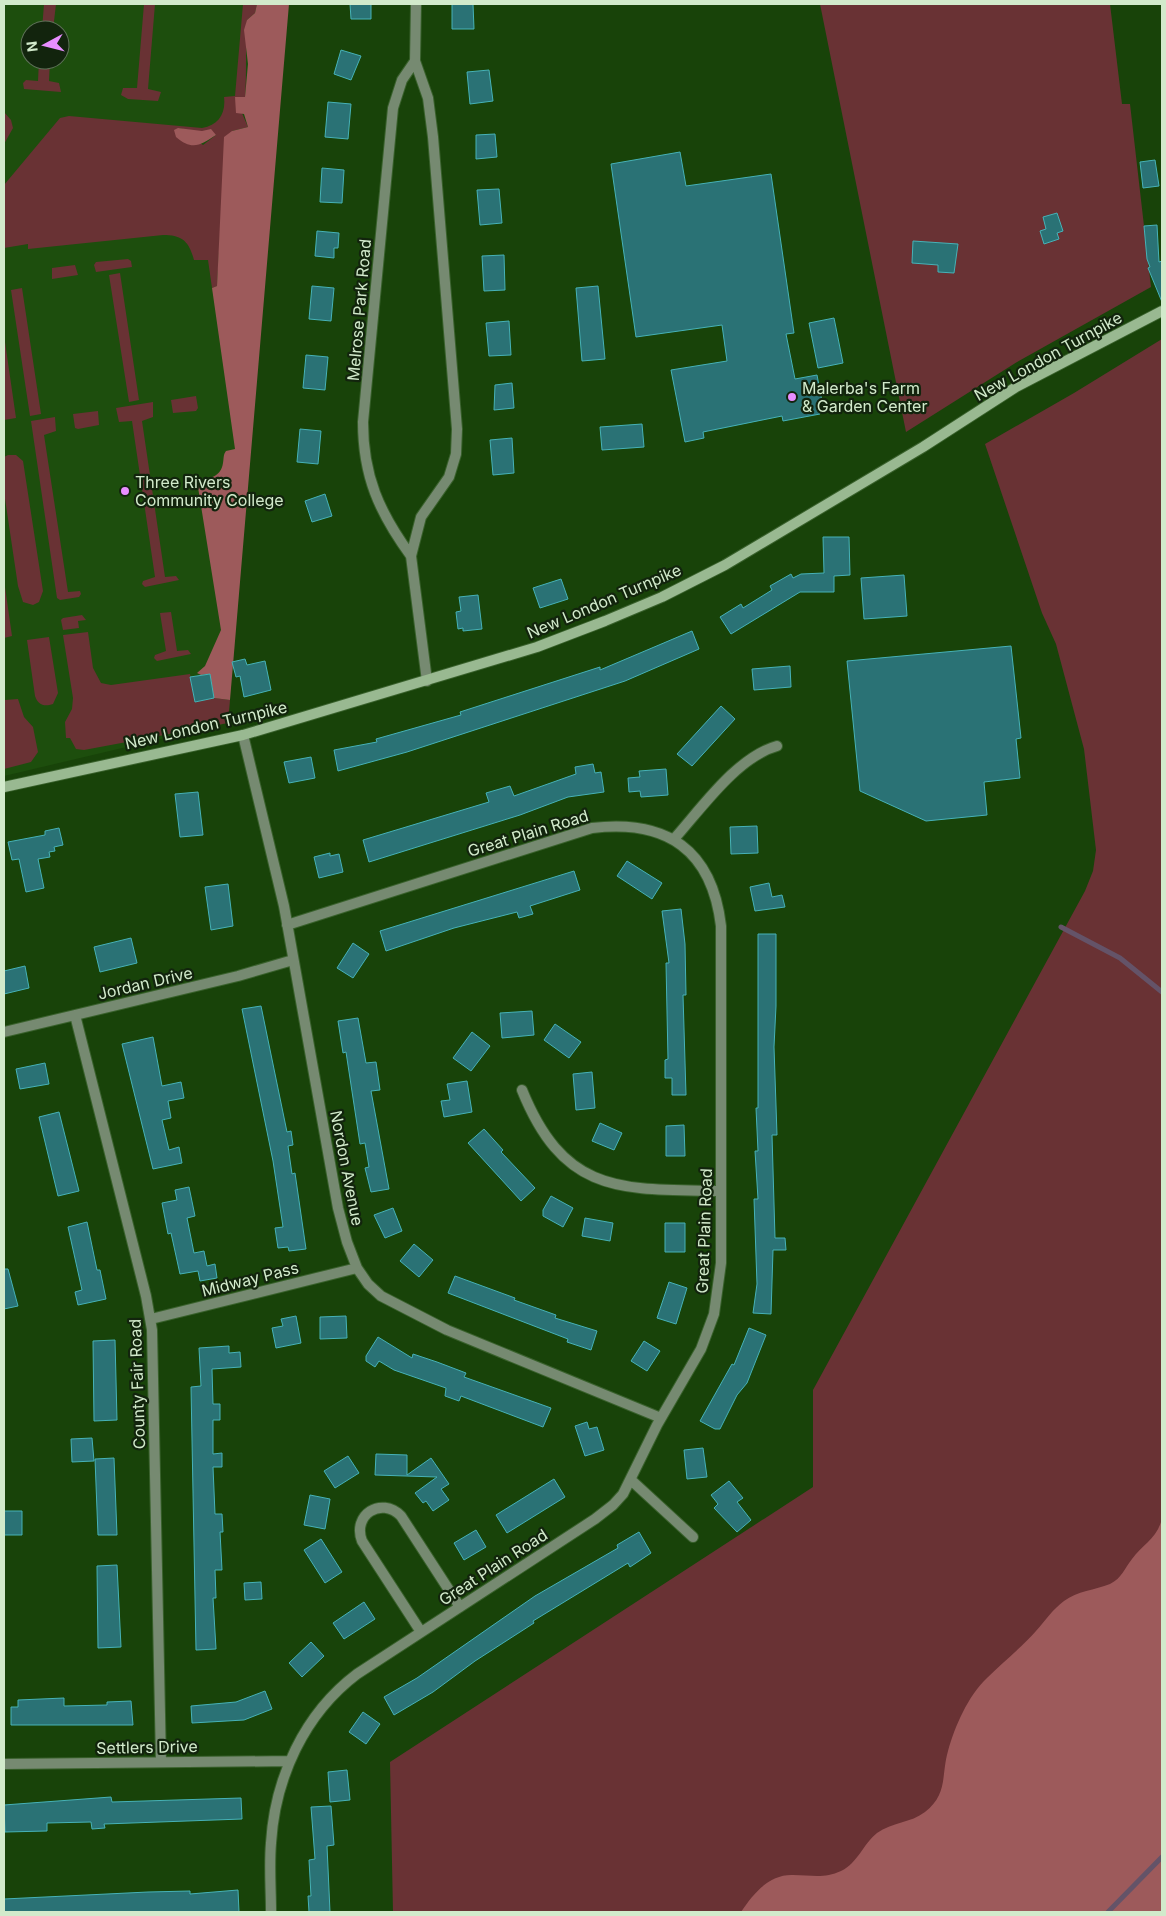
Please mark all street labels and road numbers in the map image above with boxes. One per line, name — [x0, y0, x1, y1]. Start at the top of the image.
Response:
street label: Melrose Park Road — [343, 238, 375, 382]
street label: New London Turnpike — [971, 307, 1125, 405]
street label: New London Turnpike — [524, 559, 684, 643]
street label: New London Turnpike — [123, 697, 289, 753]
street label: Great Plain Road — [465, 805, 591, 861]
street label: Jordan Drive — [96, 962, 194, 1004]
street label: Nordon Avenue — [326, 1109, 368, 1227]
street label: Great Plain Road — [692, 1168, 716, 1294]
street label: Midway Pass — [199, 1257, 301, 1301]
street label: County Fair Road — [125, 1319, 149, 1449]
street label: Great Plain Road — [435, 1524, 551, 1610]
street label: Settlers Drive — [96, 1736, 198, 1758]

